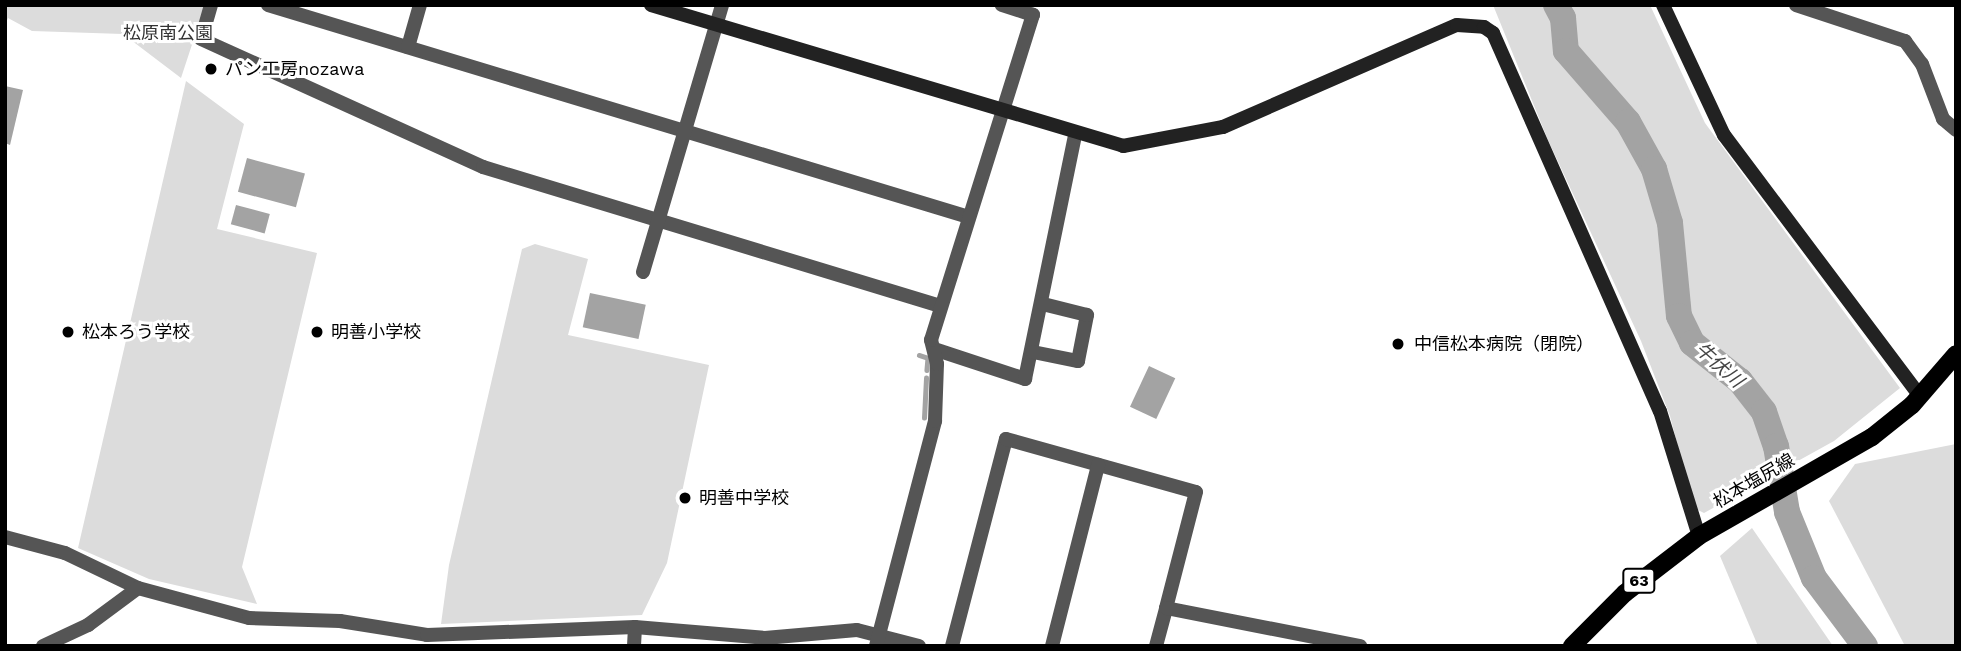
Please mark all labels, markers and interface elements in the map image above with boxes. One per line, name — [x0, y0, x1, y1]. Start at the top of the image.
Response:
park label: 松原南公園 — [123, 22, 213, 44]
place label: パン工房nozawa — [225, 58, 363, 80]
marker: パン工房nozawa — [203, 61, 219, 77]
place label: 松本ろう学校 — [82, 321, 190, 343]
place label: 明善小学校 — [331, 321, 421, 343]
marker: 松本ろう学校 — [60, 324, 76, 340]
marker: 明善小学校 — [309, 324, 325, 340]
place label: 中信松本病院（閉院） — [1414, 333, 1594, 355]
marker: 中信松本病院（閉院） — [1388, 334, 1408, 354]
water label: 牛伏川 — [1690, 337, 1748, 393]
street label: 松本塩尻線 — [1710, 449, 1798, 513]
place label: 明善中学校 — [699, 487, 789, 509]
marker: 明善中学校 — [677, 490, 693, 506]
road number: 63 — [1622, 568, 1656, 594]

